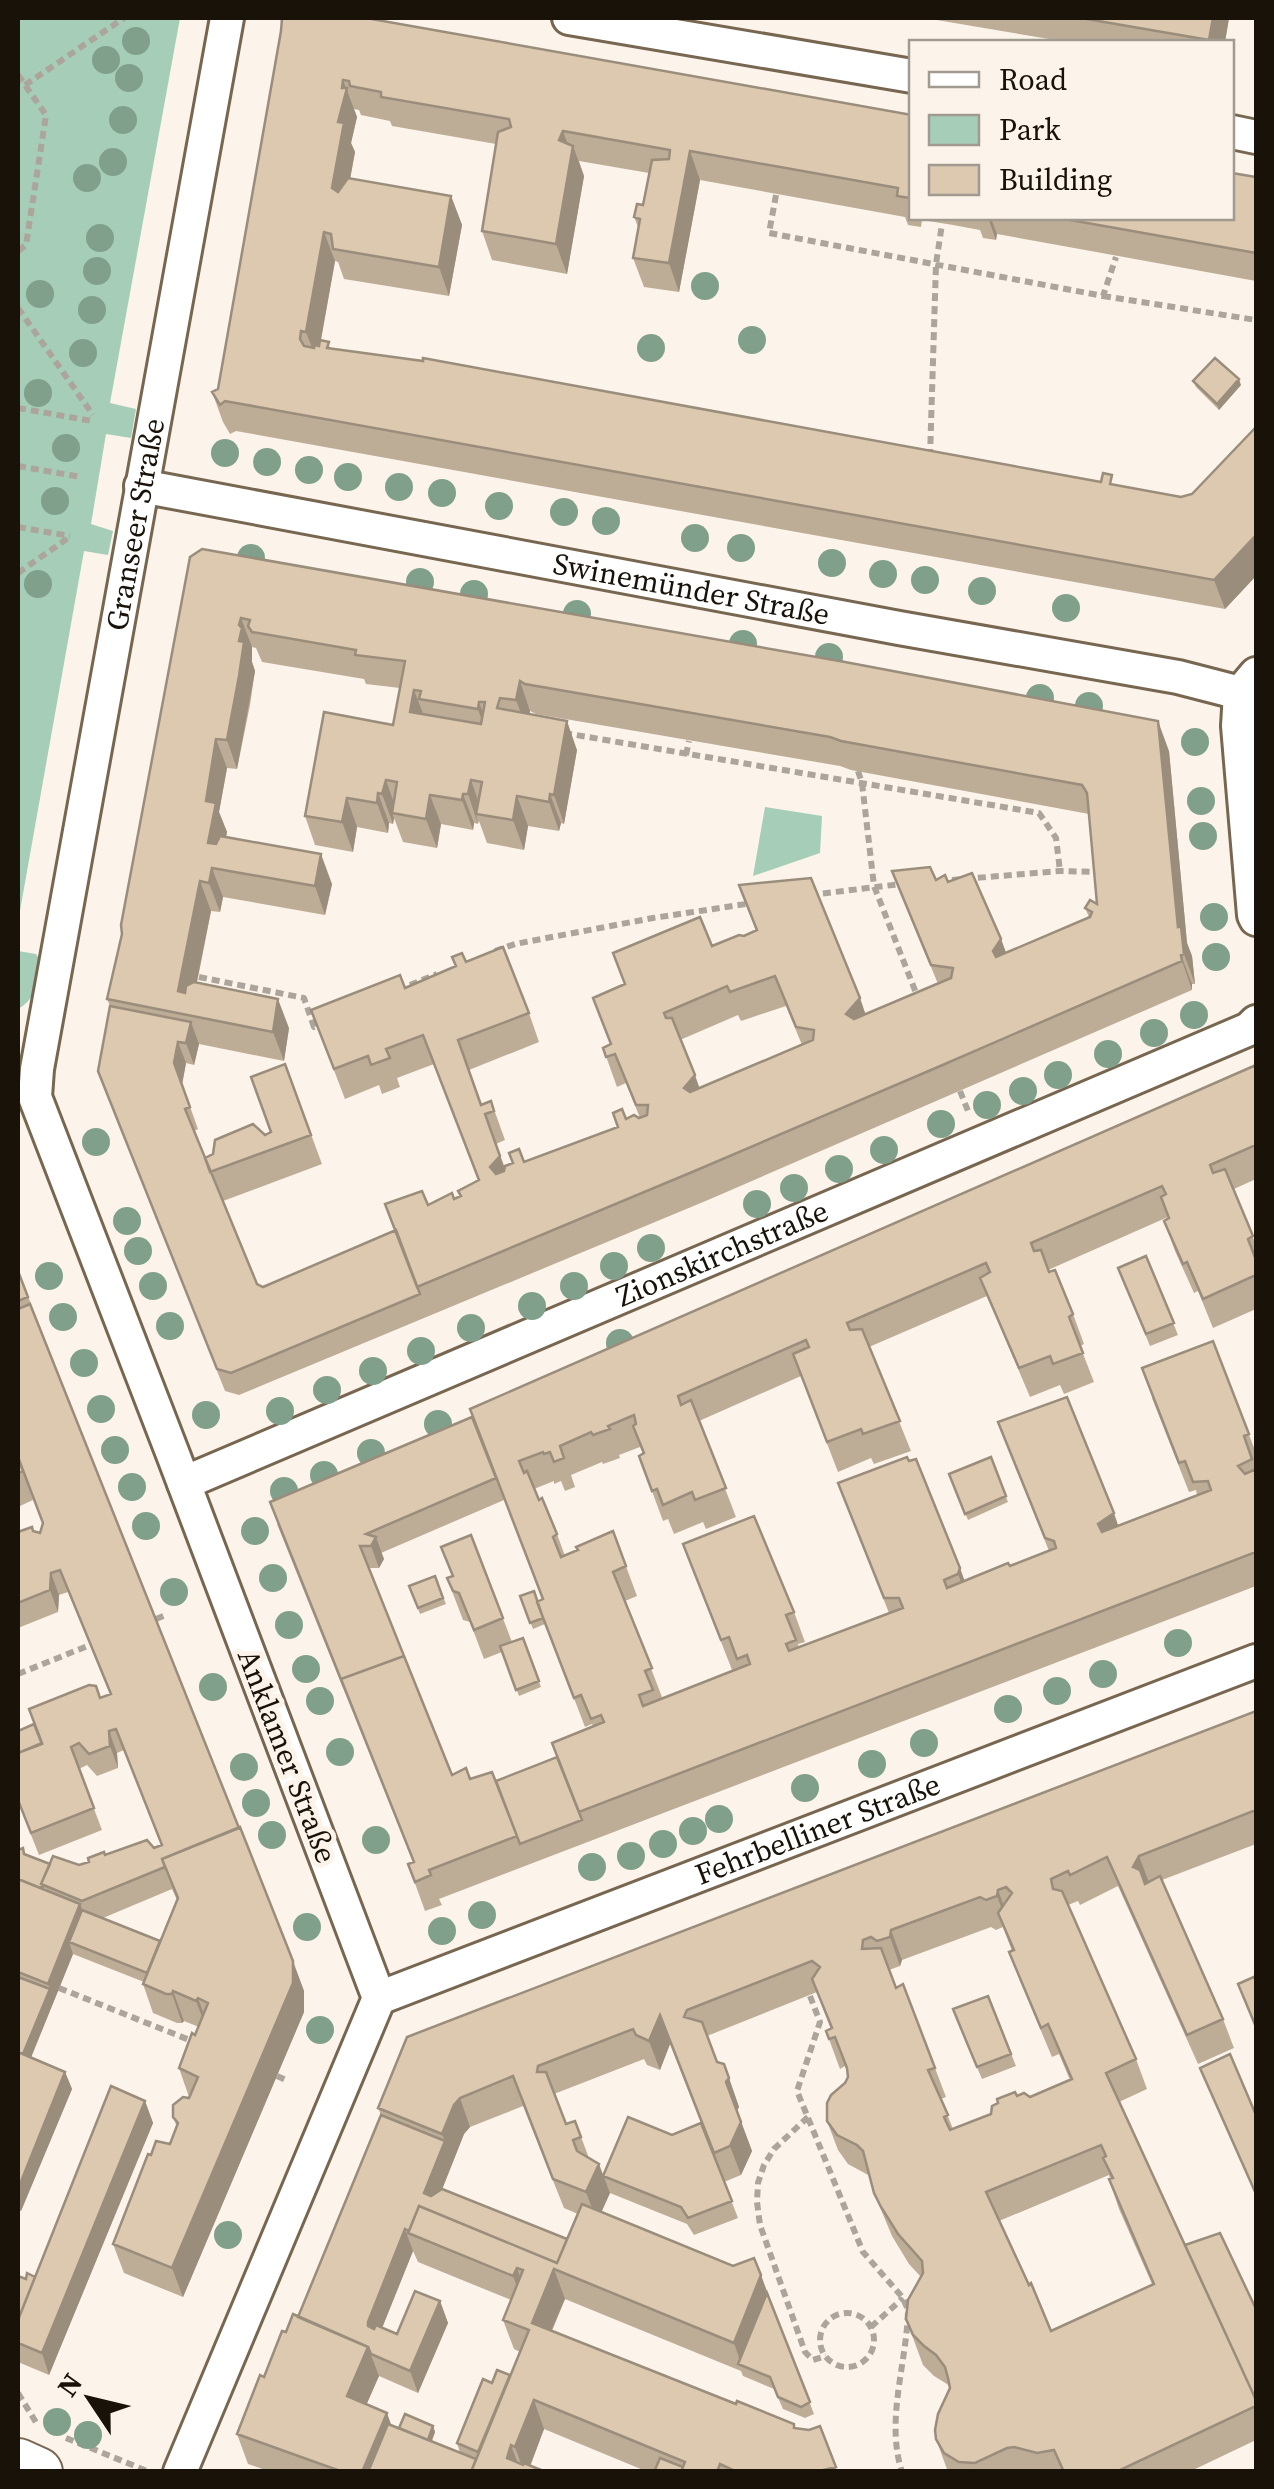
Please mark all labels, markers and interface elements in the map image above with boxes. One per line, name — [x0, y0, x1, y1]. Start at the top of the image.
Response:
legend — [909, 40, 1234, 220]
text: Road — [999, 59, 1067, 100]
text: Park — [999, 109, 1061, 150]
text: Building — [999, 159, 1112, 200]
street label: Granseer Straße — [96, 415, 174, 634]
street label: Swinemünder Straße — [550, 543, 833, 635]
street label: Zionskirchstraße — [610, 1190, 834, 1316]
street label: Anklamer Straße — [228, 1643, 347, 1869]
street label: Fehrbelliner Straße — [689, 1763, 946, 1895]
north arrow — [40, 2349, 140, 2449]
text: N — [48, 2365, 91, 2404]

